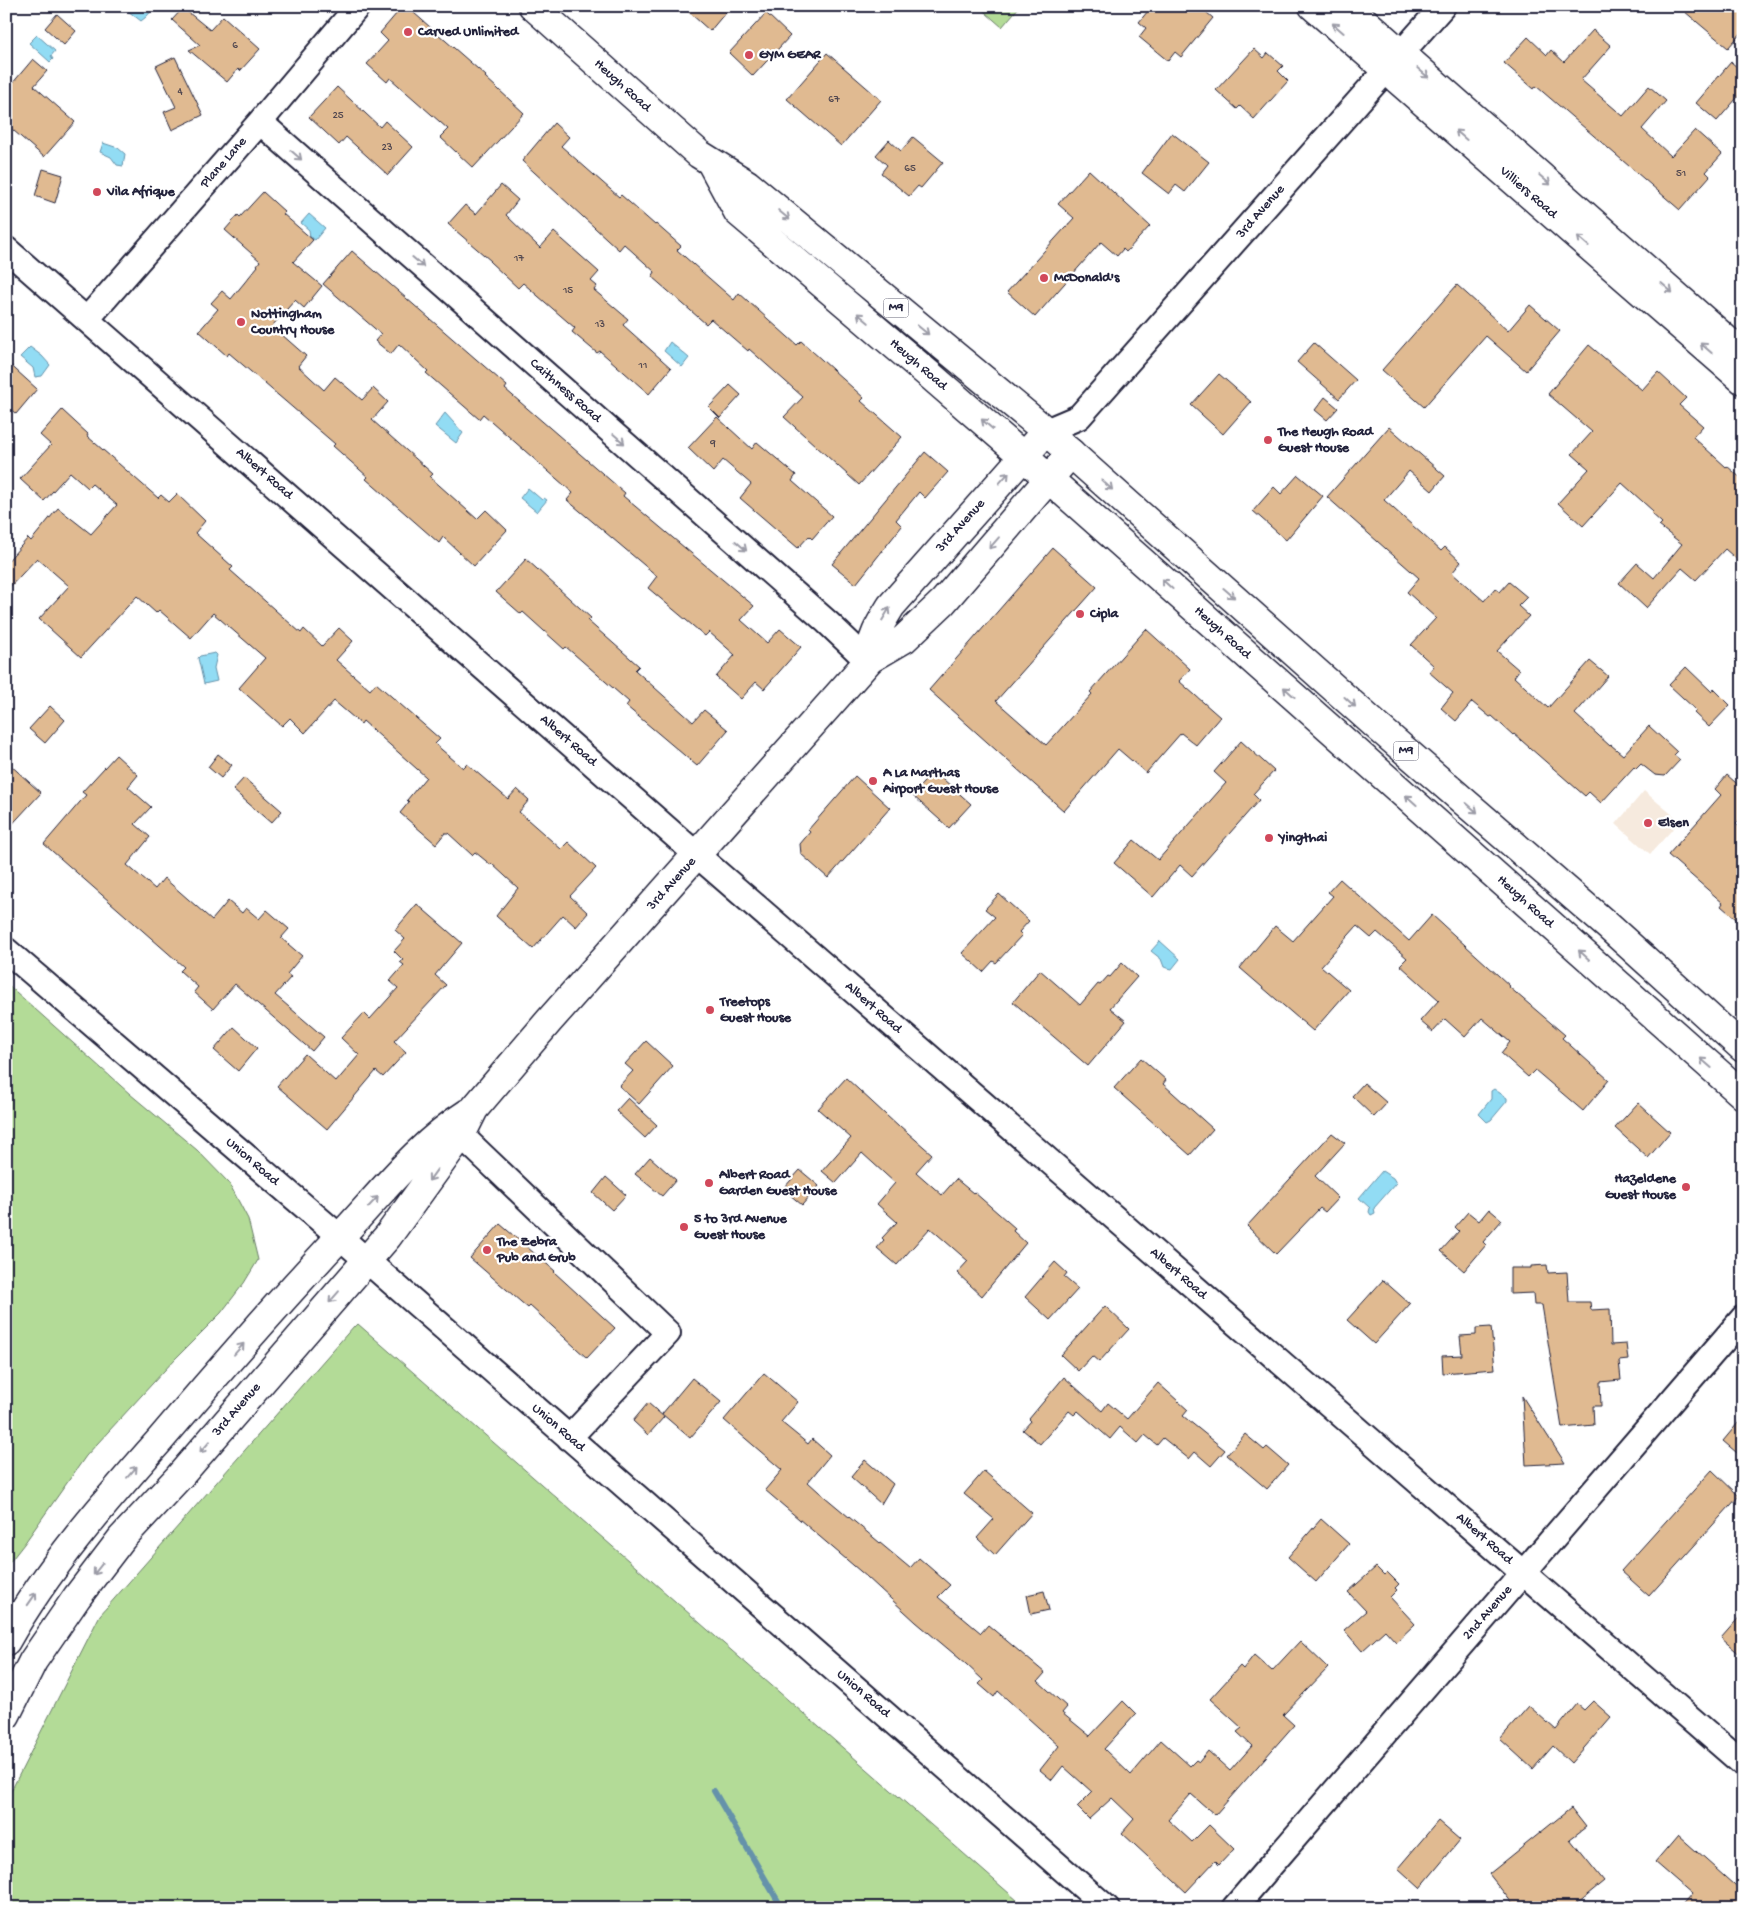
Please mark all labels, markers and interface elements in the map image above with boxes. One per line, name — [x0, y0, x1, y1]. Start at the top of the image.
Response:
one-way arrow — [1332, 23, 1345, 34]
place label: Carved Unlimited — [417, 24, 520, 41]
marker: Carved Unlimited — [402, 26, 414, 38]
house number: 6 — [232, 40, 238, 52]
place label: GYM GEAR — [759, 47, 822, 64]
marker: GYM GEAR — [743, 49, 755, 61]
street label: Heugh Road — [590, 56, 655, 117]
one-way arrow — [1417, 67, 1430, 79]
house number: 4 — [177, 86, 183, 98]
house number: 67 — [828, 94, 840, 106]
house number: 25 — [332, 110, 344, 122]
one-way arrow — [1454, 129, 1467, 140]
street label: Plane Lane — [196, 133, 251, 193]
house number: 23 — [381, 142, 393, 154]
one-way arrow — [289, 149, 302, 160]
house number: 65 — [904, 163, 916, 175]
street label: Villiers Road — [1495, 163, 1562, 224]
house number: 51 — [1676, 168, 1686, 180]
one-way arrow — [1538, 175, 1551, 186]
street label: 3rd Avenue — [1232, 181, 1290, 243]
place label: Vila Afrique — [106, 184, 175, 201]
marker: Vila Afrique — [91, 186, 103, 198]
one-way arrow — [777, 209, 790, 220]
one-way arrow — [1577, 235, 1590, 247]
house number: 17 — [513, 253, 524, 265]
one-way arrow — [411, 256, 424, 267]
place label: McDonald's — [1054, 270, 1120, 287]
marker: McDonald's — [1038, 272, 1050, 284]
one-way arrow — [1660, 282, 1673, 294]
house number: 15 — [562, 285, 573, 297]
road number: M9 — [884, 298, 908, 318]
place label: Nottingham Country House — [250, 306, 335, 339]
one-way arrow — [857, 313, 870, 324]
marker: Nottingham Country House — [235, 316, 247, 328]
house number: 13 — [594, 319, 605, 331]
one-way arrow — [916, 324, 929, 335]
street label: Heugh Road — [886, 335, 952, 396]
one-way arrow — [1700, 342, 1713, 353]
street label: Caithness Road — [526, 355, 606, 428]
house number: 11 — [638, 360, 647, 372]
one-way arrow — [980, 419, 993, 430]
place label: The Heugh Road Guest House — [1277, 424, 1374, 457]
one-way arrow — [612, 433, 625, 444]
marker: The Heugh Road Guest House — [1262, 434, 1274, 446]
house number: 9 — [709, 438, 716, 450]
street label: Albert Road — [232, 444, 298, 505]
one-way arrow — [998, 472, 1010, 485]
one-way arrow — [1101, 480, 1114, 491]
street label: 3rd Avenue — [932, 495, 990, 557]
one-way arrow — [989, 536, 1000, 549]
one-way arrow — [734, 540, 747, 552]
one-way arrow — [1160, 578, 1173, 590]
one-way arrow — [1222, 587, 1235, 599]
street label: Heugh Road — [1190, 603, 1255, 664]
place label: Cipla — [1089, 606, 1120, 623]
one-way arrow — [882, 607, 892, 621]
marker: Cipla — [1074, 608, 1086, 620]
one-way arrow — [1283, 687, 1296, 698]
one-way arrow — [1343, 696, 1356, 708]
street label: Albert Road — [536, 711, 602, 772]
road number: M9 — [1394, 741, 1418, 760]
place label: A La Marthas Airport Guest House — [882, 765, 999, 798]
marker: A La Marthas Airport Guest House — [867, 775, 879, 787]
one-way arrow — [1404, 794, 1417, 806]
one-way arrow — [1466, 802, 1479, 814]
place label: Elsen — [1658, 815, 1689, 832]
marker: Elsen — [1642, 817, 1654, 829]
place label: Yingthai — [1277, 830, 1327, 847]
marker: Yingthai — [1263, 832, 1275, 844]
street label: 3rd Avenue — [643, 853, 701, 915]
street label: Heugh Road — [1493, 872, 1558, 933]
one-way arrow — [1578, 949, 1591, 961]
street label: Albert Road — [841, 978, 907, 1039]
place label: Treetops Guest House — [719, 994, 792, 1027]
marker: Treetops Guest House — [704, 1004, 716, 1016]
one-way arrow — [1700, 1057, 1713, 1068]
street label: Union Road — [222, 1134, 284, 1191]
place label: Albert Road Garden Guest House — [718, 1167, 838, 1200]
one-way arrow — [428, 1168, 438, 1182]
place label: Hazeldene Guest House — [1605, 1171, 1677, 1204]
marker: Albert Road Garden Guest House — [703, 1177, 715, 1189]
marker: Hazeldene Guest House — [1680, 1181, 1692, 1193]
one-way arrow — [367, 1195, 379, 1208]
place label: 5 to 3rd Avenue Guest House — [694, 1211, 788, 1244]
marker: 5 to 3rd Avenue Guest House — [678, 1221, 690, 1233]
place label: The Zebra Pub and Grub — [496, 1234, 576, 1267]
marker: The Zebra Pub and Grub — [481, 1244, 493, 1256]
street label: Albert Road — [1146, 1244, 1212, 1305]
one-way arrow — [329, 1291, 340, 1304]
one-way arrow — [233, 1343, 244, 1356]
street label: 3rd Avenue — [208, 1379, 266, 1441]
street label: Union Road — [528, 1400, 590, 1457]
one-way arrow — [199, 1440, 211, 1453]
one-way arrow — [126, 1465, 138, 1478]
street label: Albert Road — [1452, 1509, 1518, 1570]
one-way arrow — [93, 1562, 103, 1576]
street label: 2nd Avenue — [1460, 1582, 1517, 1644]
one-way arrow — [27, 1592, 37, 1606]
street label: Union Road — [833, 1666, 895, 1723]

